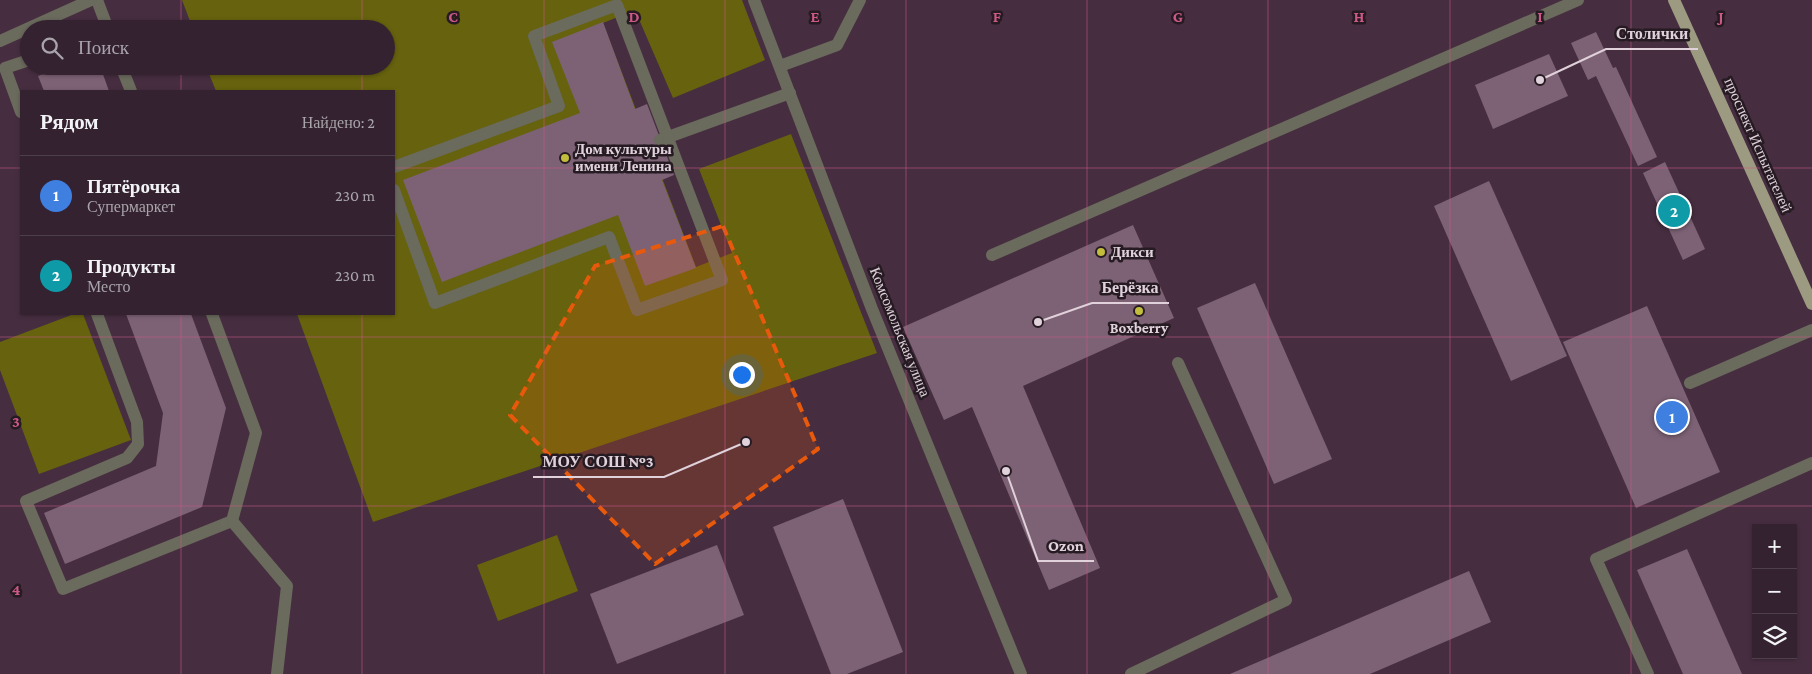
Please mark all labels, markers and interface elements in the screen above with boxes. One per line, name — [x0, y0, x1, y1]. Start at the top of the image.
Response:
text: C — [448, 8, 458, 25]
text: D — [628, 8, 640, 25]
text: E — [810, 8, 820, 25]
text: F — [993, 8, 1002, 25]
text: G — [1173, 8, 1183, 25]
text: H — [1354, 8, 1365, 25]
text: I — [1537, 8, 1543, 25]
text: J — [1716, 8, 1724, 25]
callout: Столички — [1606, 18, 1698, 49]
search box — [20, 20, 395, 75]
text: Столички — [1616, 25, 1688, 42]
icon: search — [38, 34, 66, 62]
text: Поиск — [78, 37, 129, 58]
street label: проспект Испытателей — [1721, 75, 1795, 215]
text: Рядом — [40, 110, 99, 134]
text: Найдено: 2 — [302, 114, 375, 131]
place label: Дом культуры имени Ленина — [575, 141, 672, 174]
marker: Дом культуры имени Ленина — [559, 152, 571, 164]
text: Пятёрочка — [87, 176, 180, 197]
text: 1 — [53, 187, 59, 204]
text: 230 m — [335, 187, 375, 204]
pin: 2 — [1658, 192, 1690, 230]
text: Супермаркет — [87, 198, 175, 215]
place label: Дикси — [1111, 244, 1154, 260]
marker: Дикси — [1095, 246, 1107, 258]
text: Продукты — [87, 256, 176, 277]
street label: Комсомольская улица — [867, 265, 933, 399]
text: 2 — [52, 267, 60, 284]
text: 230 m — [335, 267, 375, 284]
callout: Берёзка — [1092, 272, 1169, 303]
text: Место — [87, 278, 130, 295]
text: Берёзка — [1101, 279, 1159, 297]
marker: Boxberry — [1133, 305, 1145, 317]
place label: Boxberry — [1110, 320, 1169, 336]
your location — [729, 362, 755, 388]
pin: 1 — [1656, 398, 1688, 436]
text: 3 — [12, 413, 20, 430]
callout: МОУ СОШ №3 — [533, 446, 664, 477]
text: МОУ СОШ №3 — [542, 453, 654, 470]
map controls — [1752, 524, 1797, 659]
button: + — [1752, 524, 1797, 569]
callout: Ozon — [1038, 530, 1094, 561]
text: Ozon — [1048, 537, 1084, 554]
button: − — [1752, 569, 1797, 614]
text: 4 — [12, 581, 21, 598]
button: layers — [1752, 614, 1797, 659]

